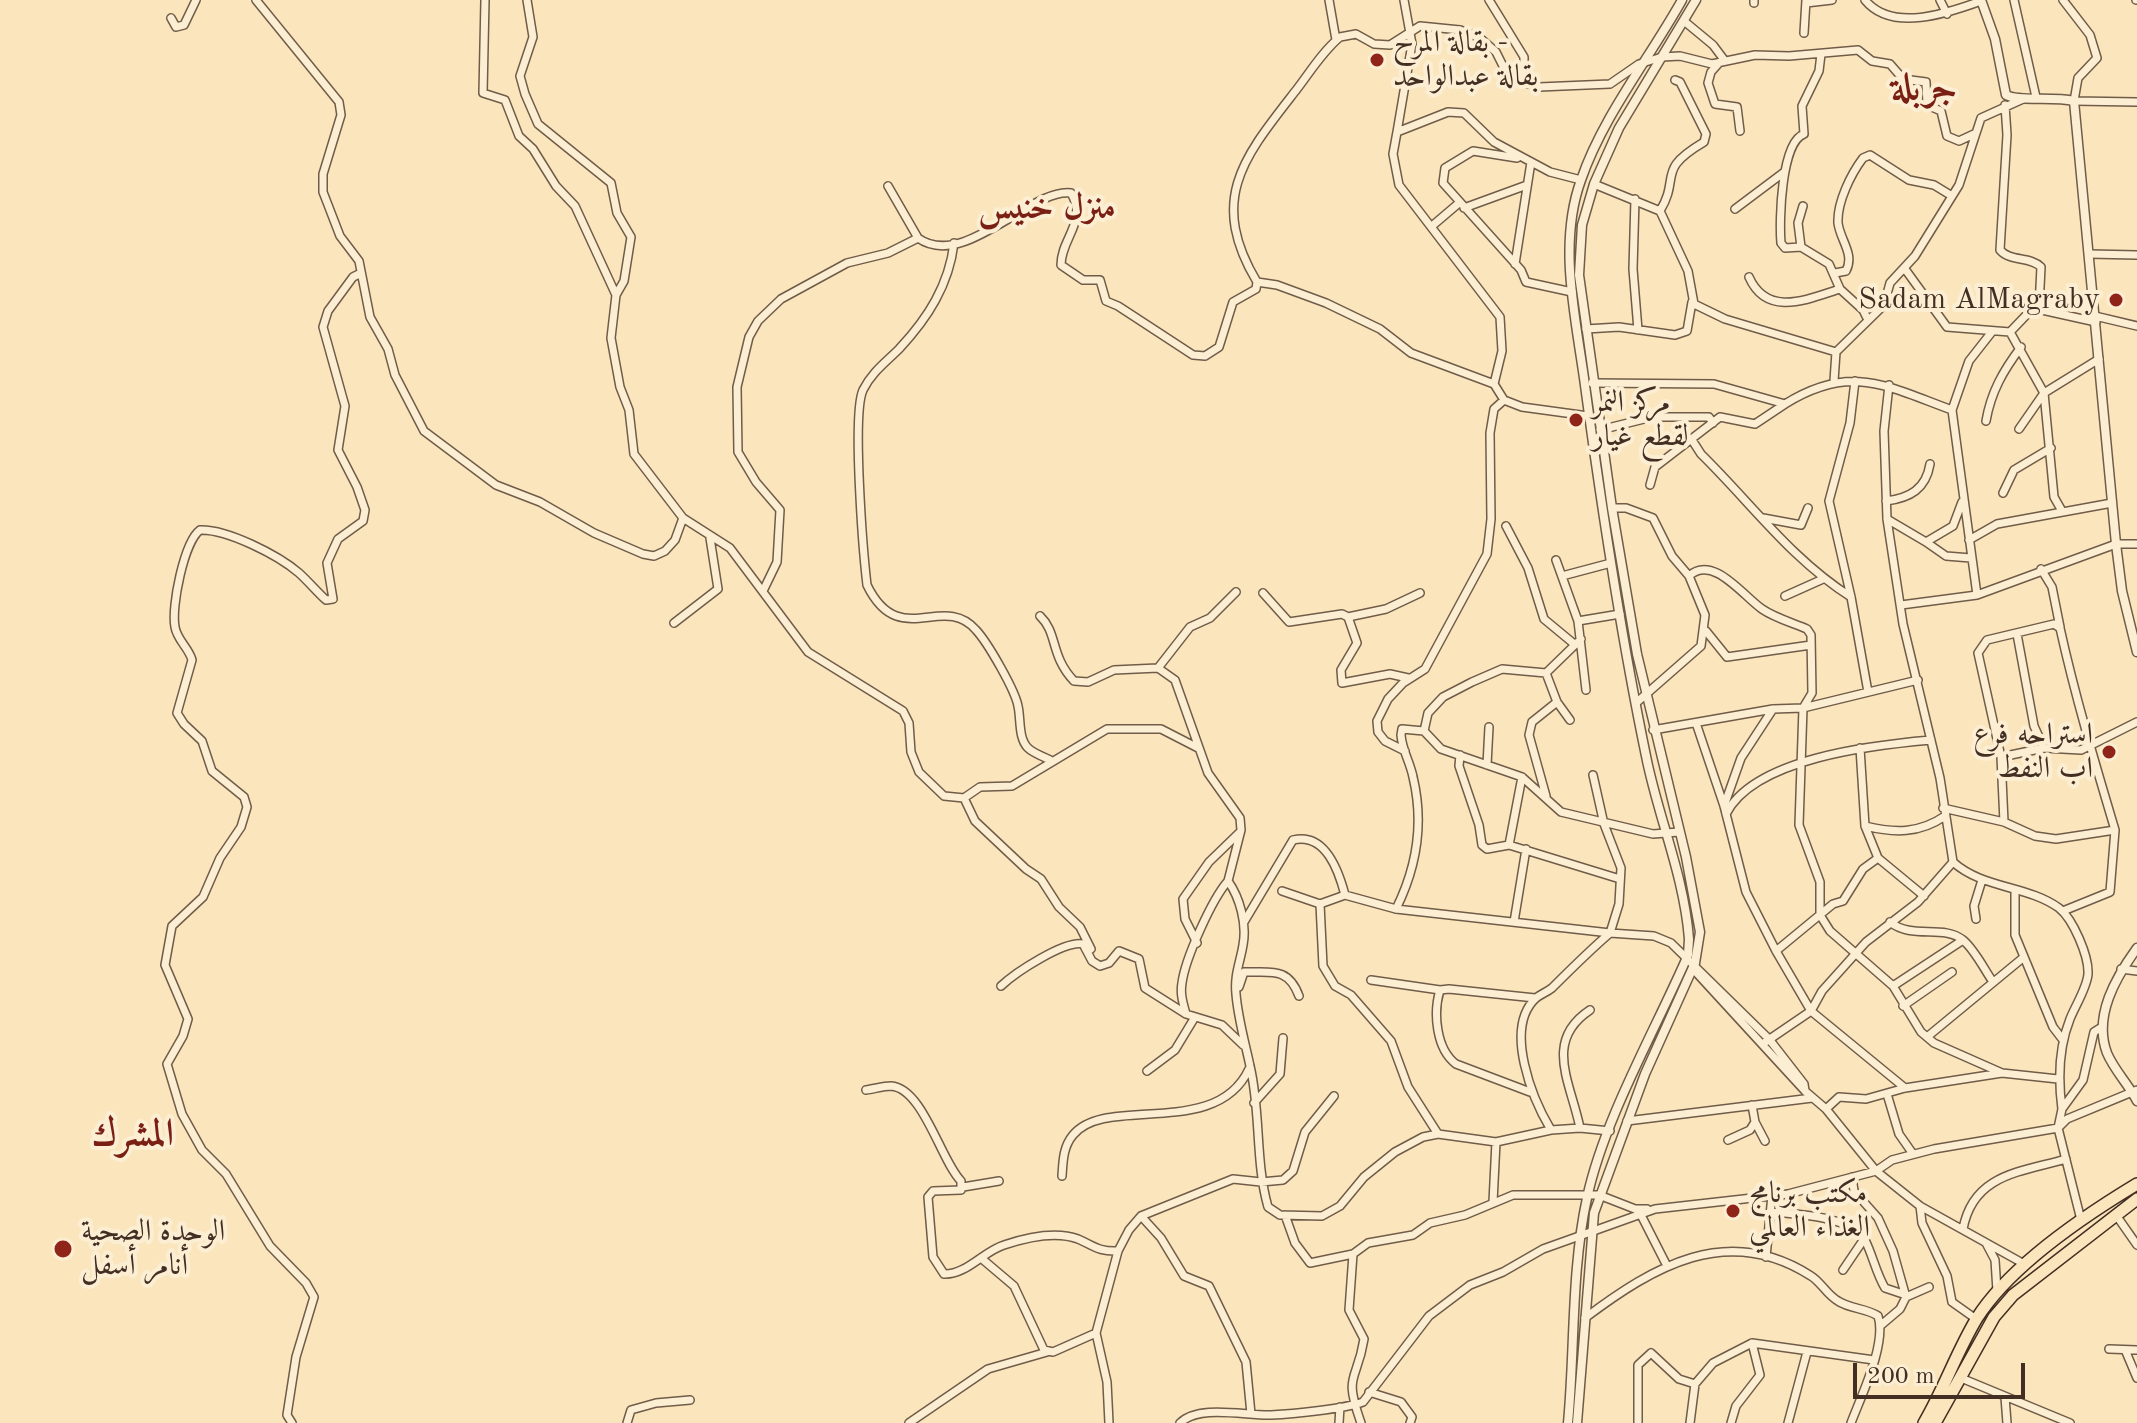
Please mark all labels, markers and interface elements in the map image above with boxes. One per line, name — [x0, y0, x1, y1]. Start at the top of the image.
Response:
place label: بقالة المرح - بقالة عبدالواحد — [1393, 25, 1538, 96]
marker: بقالة المرح - بقالة عبدالواحد — [1368, 51, 1386, 69]
district label: جربلة — [1891, 66, 1957, 112]
district label: منزل خنيس — [978, 188, 1116, 228]
place label: Sadam AlMagraby — [1858, 282, 2100, 318]
marker: Sadam AlMagraby — [2107, 291, 2125, 309]
place label: مركز النمر لقطع غيار — [1592, 385, 1689, 456]
marker: مركز النمر لقطع غيار — [1567, 411, 1585, 429]
place label: استراحه فرع اب النفط — [1973, 717, 2093, 788]
marker: استراحه فرع اب النفط — [2100, 743, 2118, 761]
district label: المشرك — [92, 1112, 174, 1158]
place label: مكتب برنامج الغذاء العالمي — [1749, 1176, 1870, 1246]
marker: مكتب برنامج الغذاء العالمي — [1724, 1202, 1742, 1220]
place label: الوحدة الصحية أنامر أسفل — [81, 1214, 225, 1284]
marker: الوحدة الصحية أنامر أسفل — [52, 1238, 74, 1260]
scale bar — [1857, 1347, 2029, 1397]
text: 200 m — [1867, 1365, 1935, 1389]

